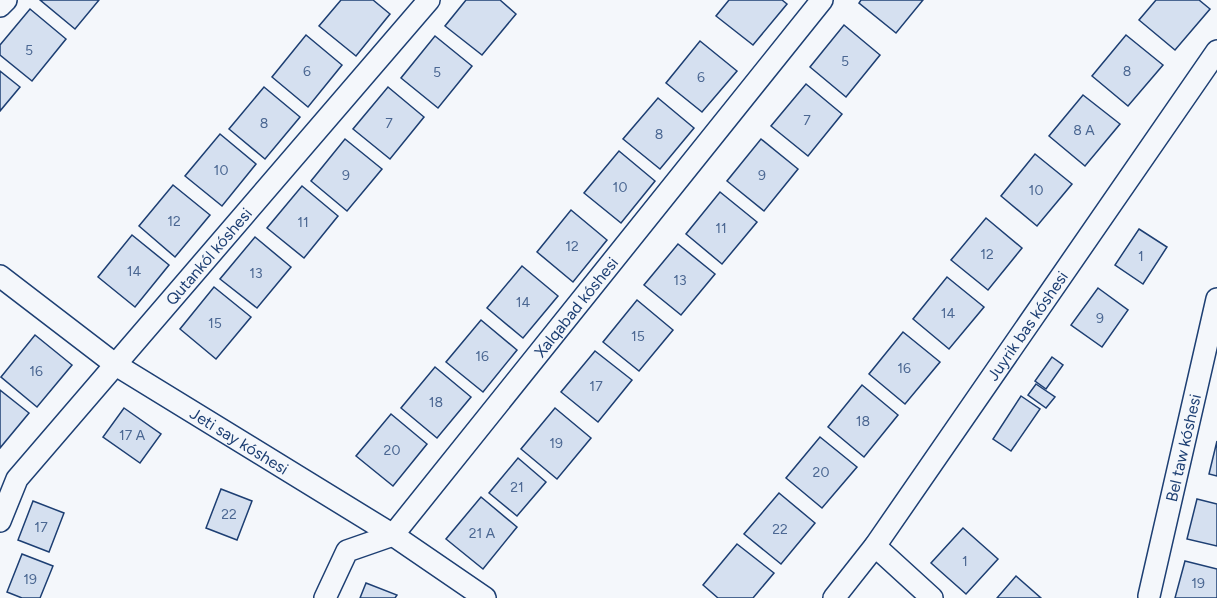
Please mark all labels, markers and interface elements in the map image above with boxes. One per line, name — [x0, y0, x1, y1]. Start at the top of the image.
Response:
house number: 5 — [25, 42, 33, 59]
house number: 5 — [841, 53, 849, 70]
house number: 6 — [303, 63, 311, 80]
house number: 8 — [1123, 63, 1131, 80]
house number: 5 — [433, 64, 441, 81]
house number: 6 — [697, 69, 705, 86]
house number: 7 — [803, 112, 811, 129]
house number: 8 — [260, 115, 268, 132]
house number: 7 — [385, 115, 393, 132]
house number: 8 А — [1073, 122, 1095, 139]
house number: 8 — [655, 126, 663, 143]
house number: 10 — [214, 162, 228, 179]
house number: 9 — [342, 167, 350, 184]
house number: 9 — [758, 167, 766, 184]
house number: 10 — [613, 179, 627, 196]
house number: 10 — [1029, 182, 1043, 199]
street label: Qutankól kóshesi — [162, 204, 256, 309]
house number: 12 — [167, 213, 181, 230]
house number: 11 — [297, 214, 309, 231]
house number: 11 — [715, 220, 727, 237]
house number: 12 — [565, 238, 579, 255]
house number: 12 — [980, 246, 994, 263]
house number: 1 — [1138, 248, 1144, 265]
street label: Xalqabad kóshesi — [531, 253, 622, 361]
house number: 14 — [127, 263, 142, 280]
house number: 13 — [249, 265, 263, 282]
street label: Juyrik bas kóshesi — [983, 268, 1072, 384]
house number: 13 — [673, 272, 687, 289]
house number: 14 — [516, 294, 531, 311]
house number: 14 — [941, 305, 956, 322]
house number: 9 — [1096, 310, 1104, 327]
house number: 15 — [208, 315, 222, 332]
house number: 15 — [631, 328, 645, 345]
house number: 16 — [475, 348, 489, 365]
house number: 16 — [897, 360, 911, 377]
house number: 16 — [29, 363, 43, 380]
house number: 17 — [589, 378, 603, 395]
street label: Bel taw kóshesi — [1162, 392, 1205, 504]
house number: 18 — [429, 394, 443, 411]
street label: Jeti say kóshesi — [187, 404, 292, 479]
house number: 18 — [856, 413, 870, 430]
house number: 17 А — [119, 427, 146, 444]
house number: 19 — [549, 435, 563, 452]
house number: 20 — [384, 442, 400, 459]
house number: 20 — [813, 464, 829, 481]
house number: 21 — [510, 479, 524, 496]
house number: 22 — [221, 506, 237, 523]
house number: 17 — [34, 519, 48, 536]
house number: 22 — [772, 521, 788, 538]
house number: 21 А — [469, 525, 496, 542]
house number: 1 — [962, 553, 968, 570]
house number: 19 — [23, 571, 37, 588]
house number: 19 — [1191, 575, 1205, 592]

